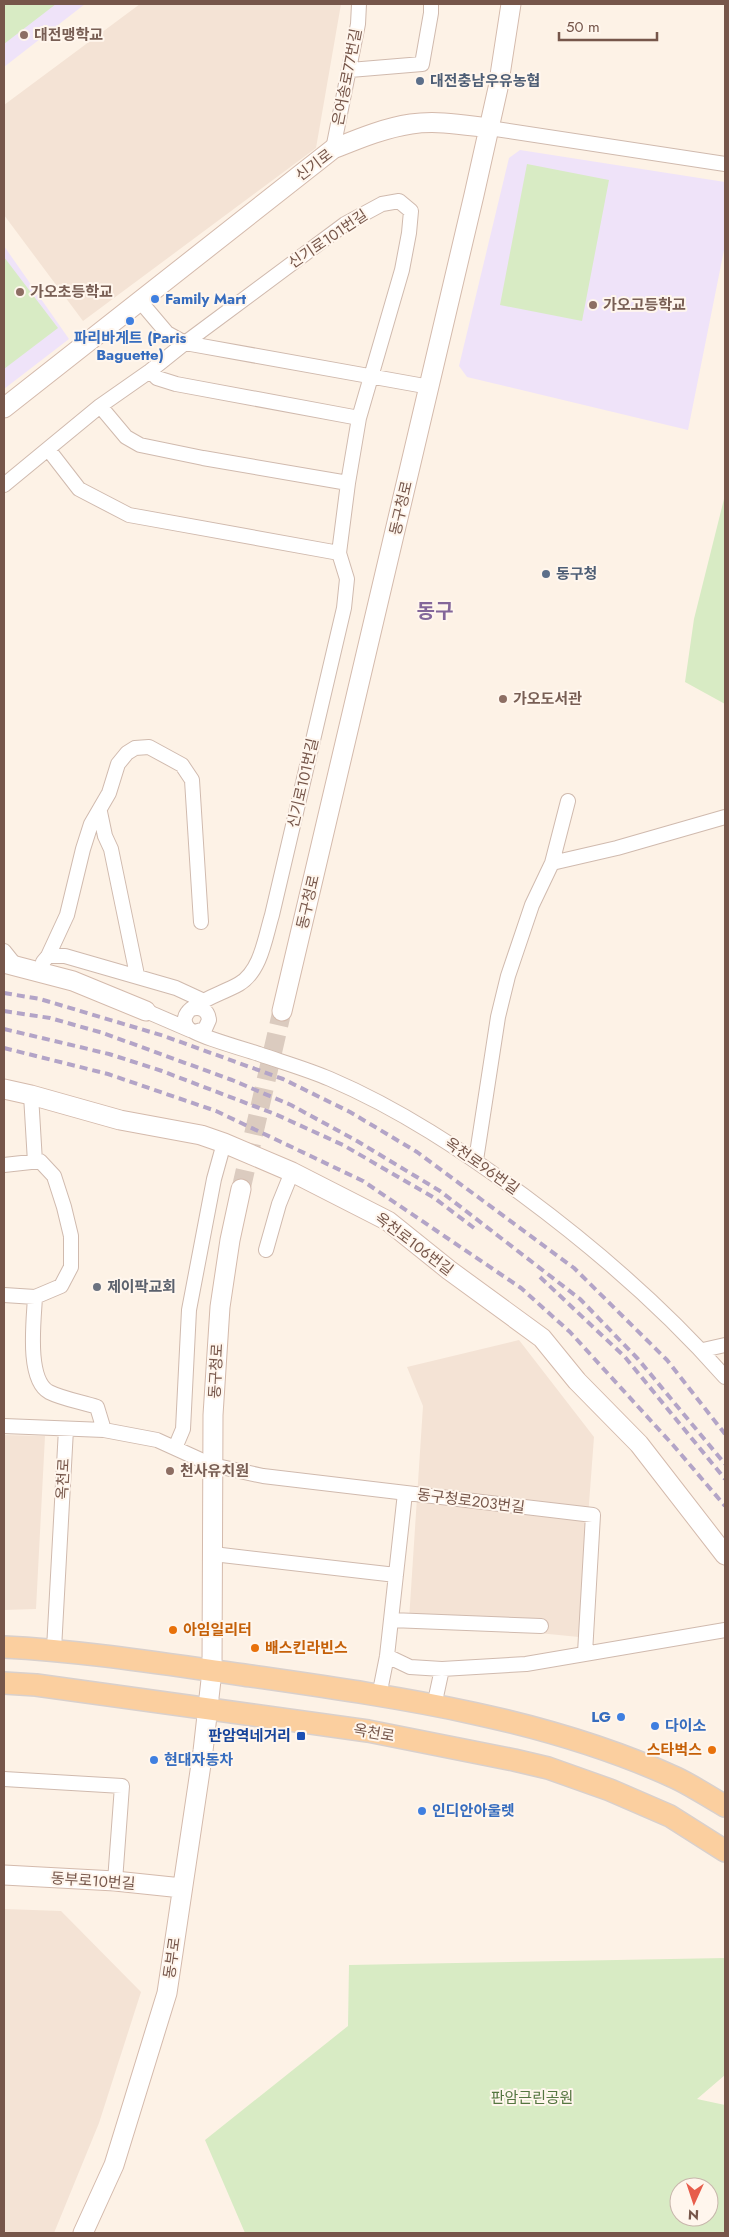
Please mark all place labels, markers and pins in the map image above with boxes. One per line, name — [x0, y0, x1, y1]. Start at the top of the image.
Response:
place label: 대전맹학교 — [34, 24, 103, 46]
marker: 대전맹학교 — [18, 29, 30, 41]
place label: 대전충남우유농협 — [430, 70, 540, 92]
marker: 대전충남우유농협 — [414, 75, 426, 87]
place label: 가오초등학교 — [30, 281, 113, 303]
marker: 가오초등학교 — [14, 286, 26, 298]
place label: Family Mart — [165, 288, 246, 310]
marker: Family Mart — [149, 293, 161, 305]
place label: 가오고등학교 — [603, 294, 686, 316]
marker: 가오고등학교 — [587, 299, 599, 311]
marker: 파리바게트 (Paris Baguette) — [124, 315, 136, 327]
place label: 파리바게트 (Paris Baguette) — [74, 327, 187, 366]
place label: 동구청 — [556, 563, 597, 585]
marker: 동구청 — [540, 568, 552, 580]
place label: 가오도서관 — [513, 688, 582, 710]
marker: 가오도서관 — [497, 693, 509, 705]
place label: 제이팍교회 — [107, 1276, 176, 1298]
marker: 제이팍교회 — [91, 1281, 103, 1293]
place label: 천사유치원 — [180, 1460, 249, 1482]
marker: 천사유치원 — [164, 1465, 176, 1477]
place label: 아임일리터 — [183, 1619, 252, 1641]
marker: 아임일리터 — [167, 1624, 179, 1636]
place label: 배스킨라빈스 — [265, 1637, 348, 1659]
marker: 배스킨라빈스 — [249, 1642, 261, 1654]
place label: LG — [591, 1706, 611, 1728]
marker: LG — [615, 1711, 627, 1723]
place label: 다이소 — [665, 1715, 707, 1737]
marker: 다이소 — [649, 1720, 661, 1732]
place label: 판암역네거리 — [208, 1725, 291, 1747]
marker: 판암역네거리 — [295, 1730, 307, 1742]
place label: 스타벅스 — [647, 1739, 702, 1761]
marker: 스타벅스 — [706, 1744, 718, 1756]
place label: 현대자동차 — [164, 1749, 233, 1771]
marker: 현대자동차 — [148, 1754, 160, 1766]
place label: 인디안아울렛 — [432, 1800, 515, 1822]
marker: 인디안아울렛 — [416, 1805, 428, 1817]

